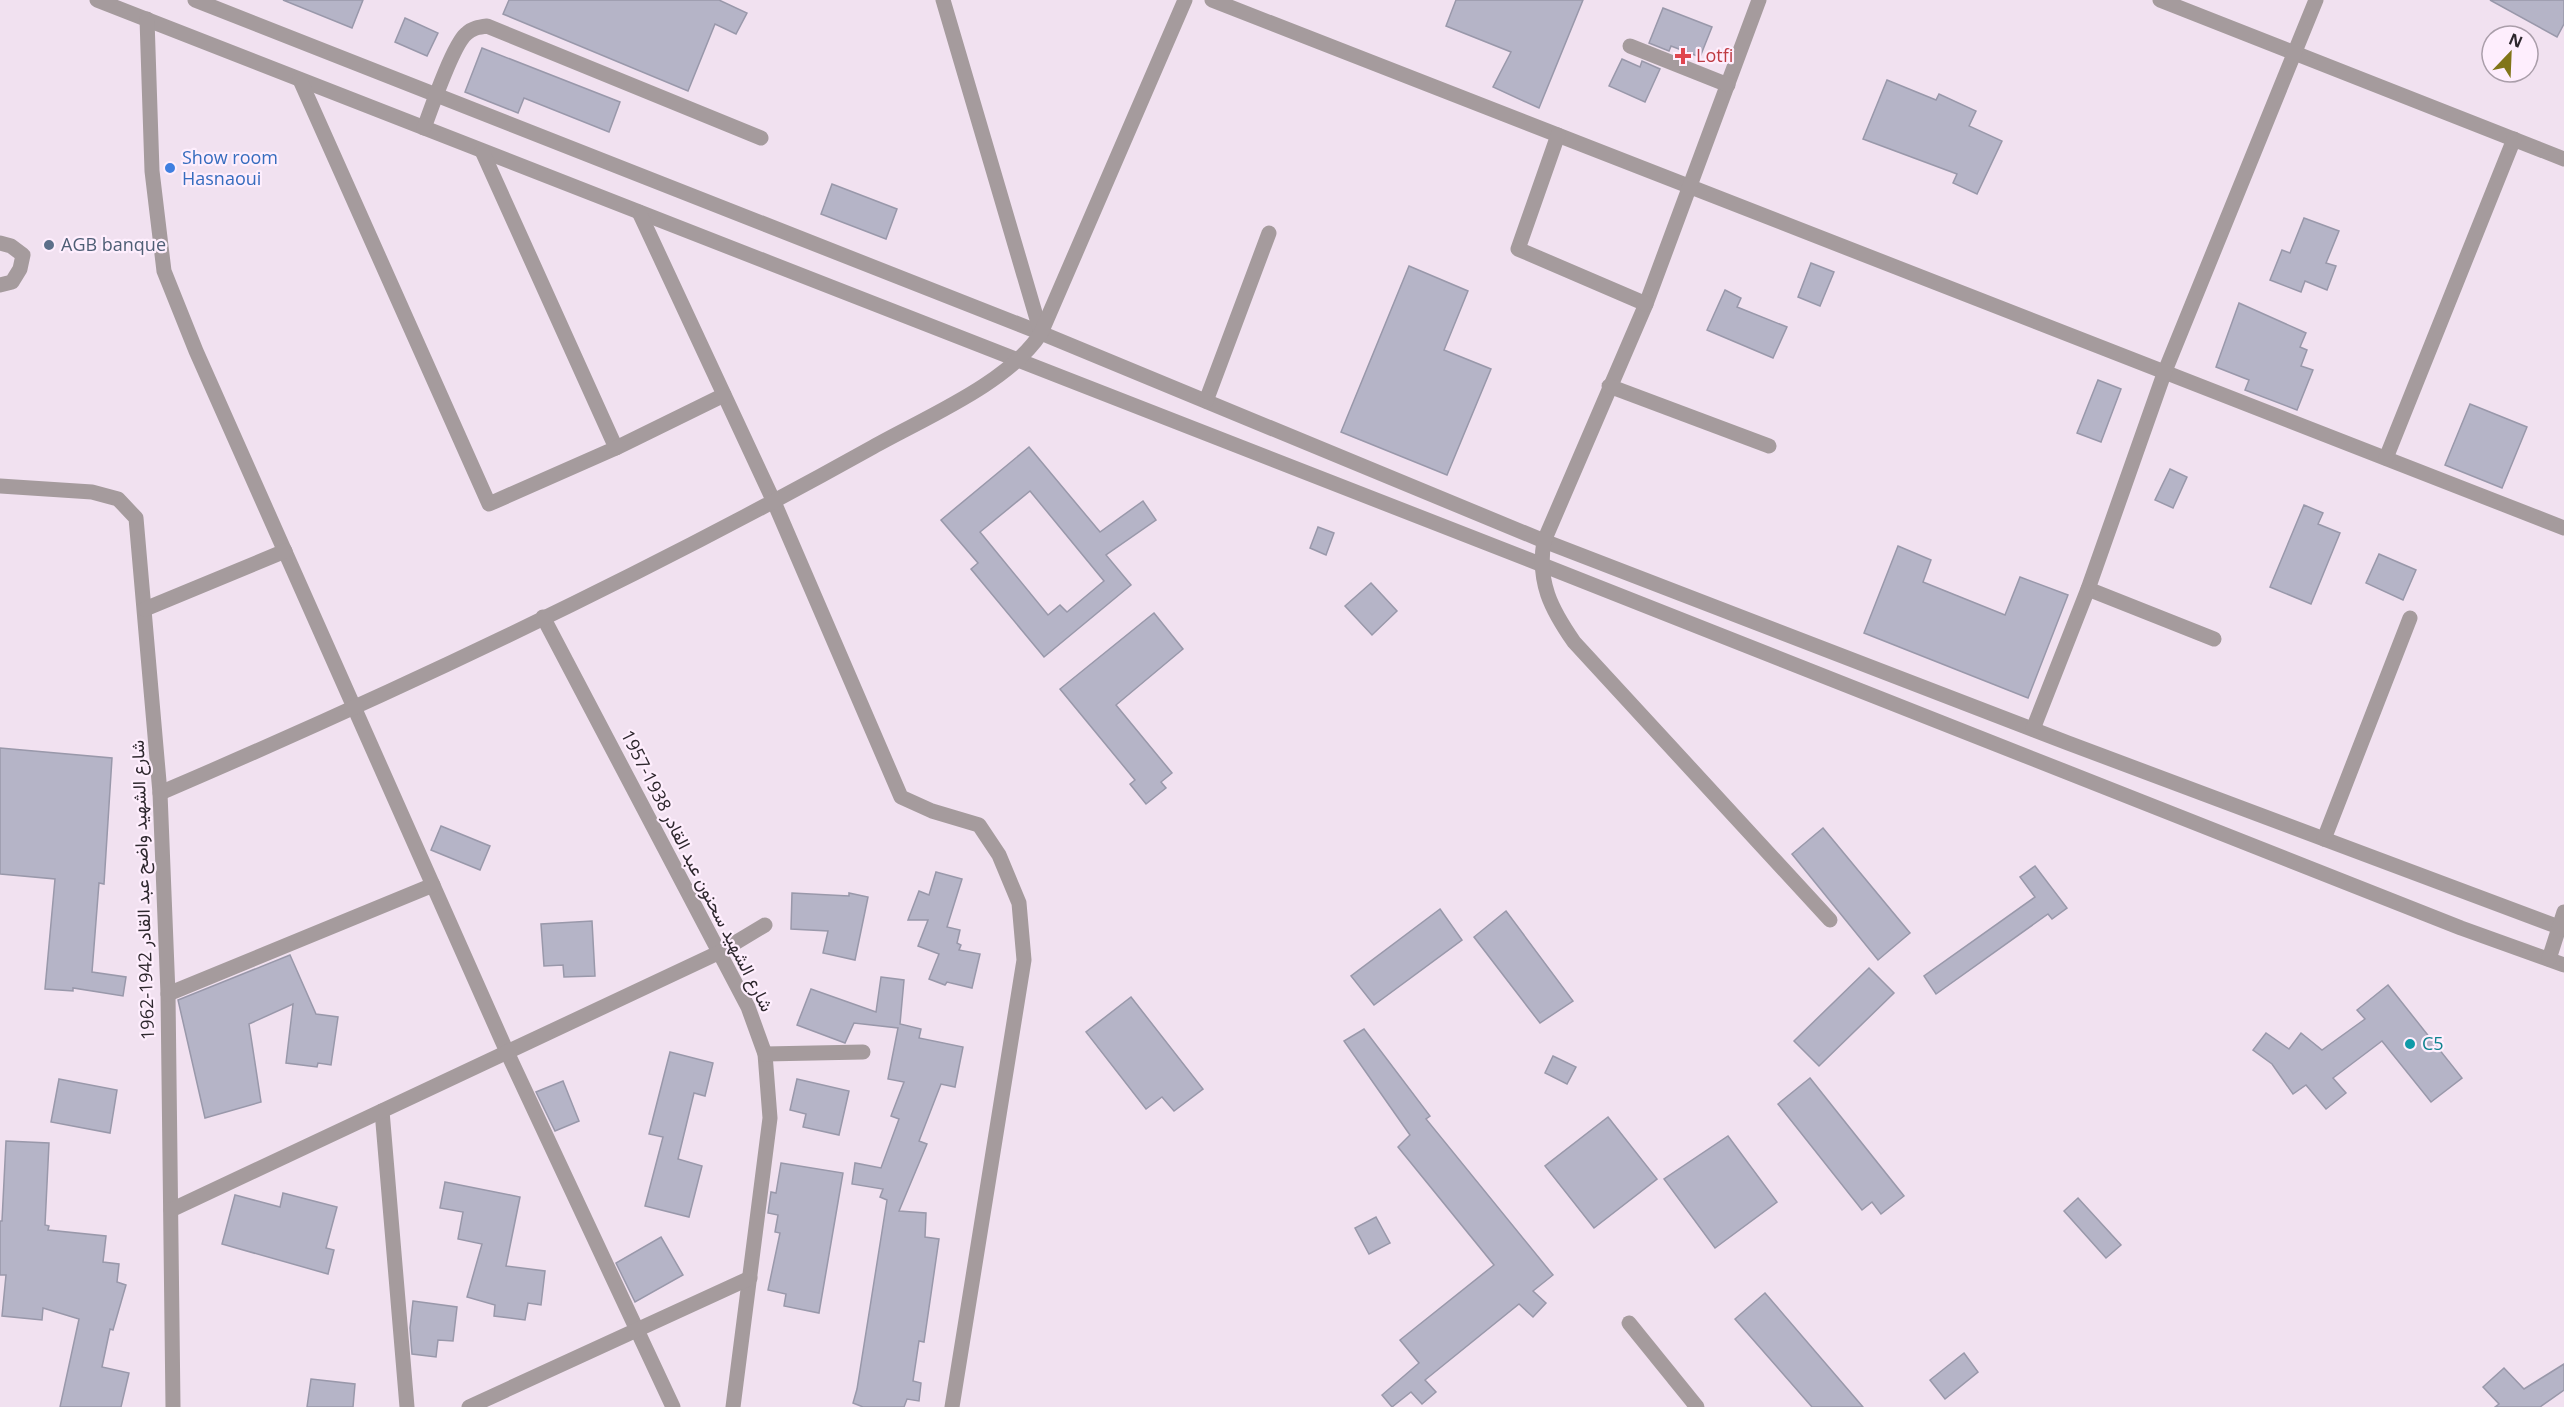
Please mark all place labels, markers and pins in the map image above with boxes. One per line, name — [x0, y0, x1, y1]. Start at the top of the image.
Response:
place label: Lotfi — [1696, 43, 1733, 67]
marker: Lotfi — [1674, 47, 1692, 65]
place label: Show room Hasnaoui — [182, 145, 278, 190]
marker: Show room Hasnaoui — [163, 161, 177, 175]
place label: AGB banque — [61, 232, 166, 256]
marker: AGB banque — [42, 238, 56, 252]
place label: C5 — [2422, 1031, 2444, 1055]
marker: C5 — [2403, 1037, 2417, 1051]

